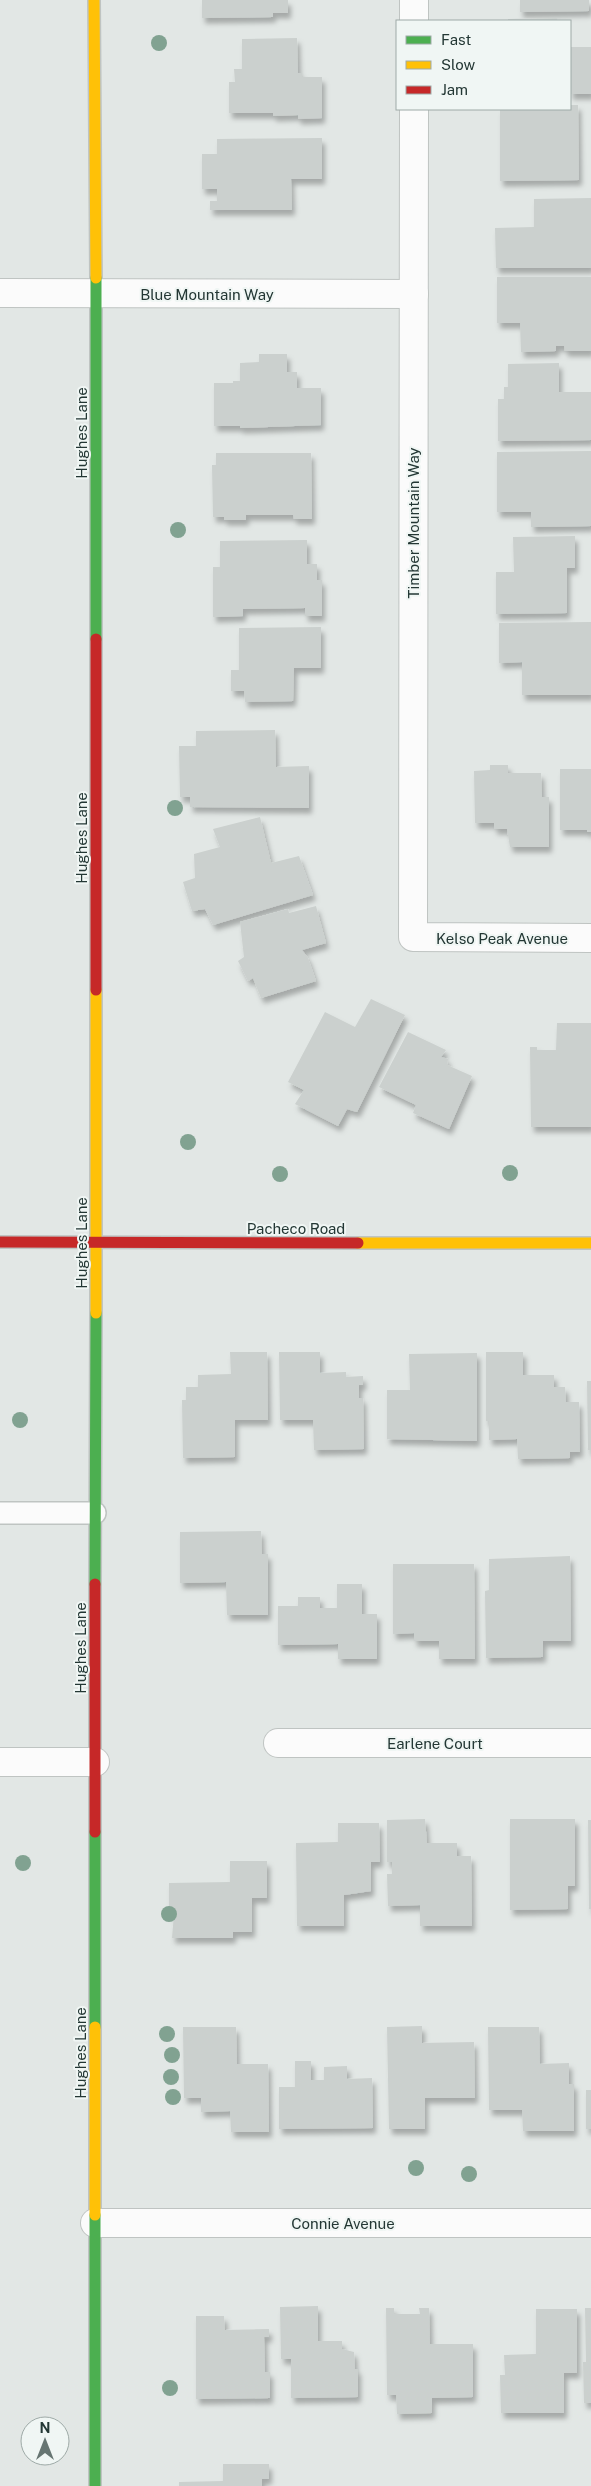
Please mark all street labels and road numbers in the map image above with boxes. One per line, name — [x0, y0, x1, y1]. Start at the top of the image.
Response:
street label: Blue Mountain Way — [140, 286, 274, 303]
street label: Hughes Lane — [73, 387, 90, 479]
street label: Timber Mountain Way — [405, 448, 422, 598]
street label: Hughes Lane — [73, 792, 90, 884]
street label: Kelso Peak Avenue — [436, 930, 568, 947]
street label: Hughes Lane — [73, 1197, 90, 1289]
street label: Pacheco Road — [247, 1220, 345, 1237]
street label: Hughes Lane — [72, 1602, 89, 1694]
street label: Earlene Court — [387, 1735, 483, 1752]
street label: Hughes Lane — [72, 2007, 89, 2099]
street label: Connie Avenue — [291, 2215, 395, 2232]

